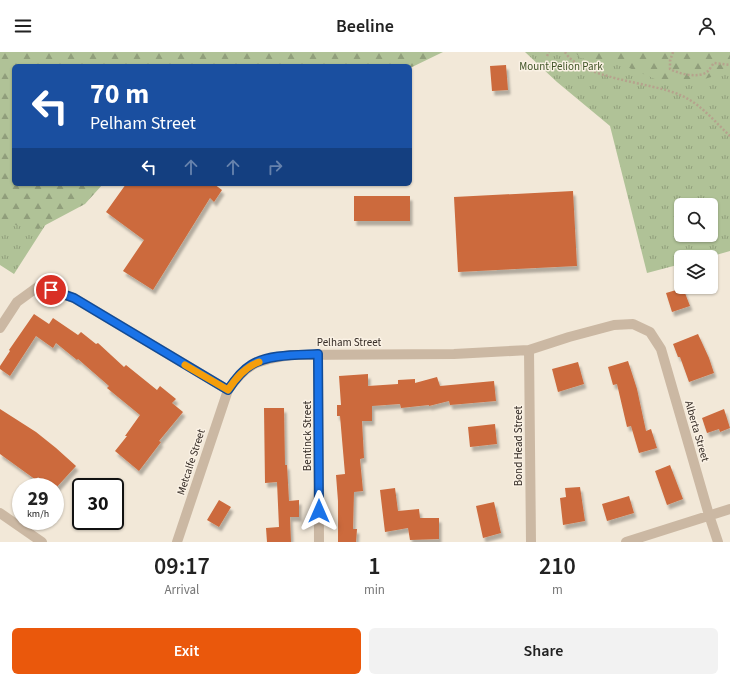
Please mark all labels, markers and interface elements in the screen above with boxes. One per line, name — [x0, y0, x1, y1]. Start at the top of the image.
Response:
text: Beeline — [336, 14, 394, 39]
icon: menu — [12, 15, 34, 37]
icon: person — [696, 15, 718, 37]
park label: Mount Pelion Park — [519, 59, 603, 74]
text: 70 m — [90, 74, 149, 114]
icon: left — [24, 80, 76, 132]
text: Pelham Street — [90, 111, 196, 136]
icon: left — [138, 156, 160, 178]
icon: ahead — [180, 156, 202, 178]
icon: ahead — [222, 156, 244, 178]
icon: right — [264, 156, 286, 178]
map controls — [674, 198, 718, 294]
button: search — [674, 198, 718, 242]
button: layers — [674, 250, 718, 294]
pin — [34, 273, 68, 307]
icon: arrive — [40, 279, 62, 301]
street label: Pelham Street — [317, 335, 382, 350]
street label: Alberta Street — [681, 399, 713, 464]
street label: Bentinck Street — [300, 400, 315, 471]
street label: Bond Head Street — [511, 405, 526, 486]
street label: Metcalfe Street — [173, 427, 209, 497]
speed limit sign: 30 — [72, 478, 124, 530]
text: 29 — [27, 485, 49, 513]
position arrow — [298, 490, 340, 532]
text: km/h — [27, 507, 49, 521]
text: 09:17 — [154, 549, 210, 584]
text: 1 — [368, 549, 381, 584]
text: 210 — [539, 549, 576, 584]
text: Arrival — [164, 581, 199, 599]
text: min — [364, 581, 385, 599]
text: m — [552, 581, 563, 599]
button: Exit — [12, 628, 361, 674]
button: Share — [369, 628, 718, 674]

